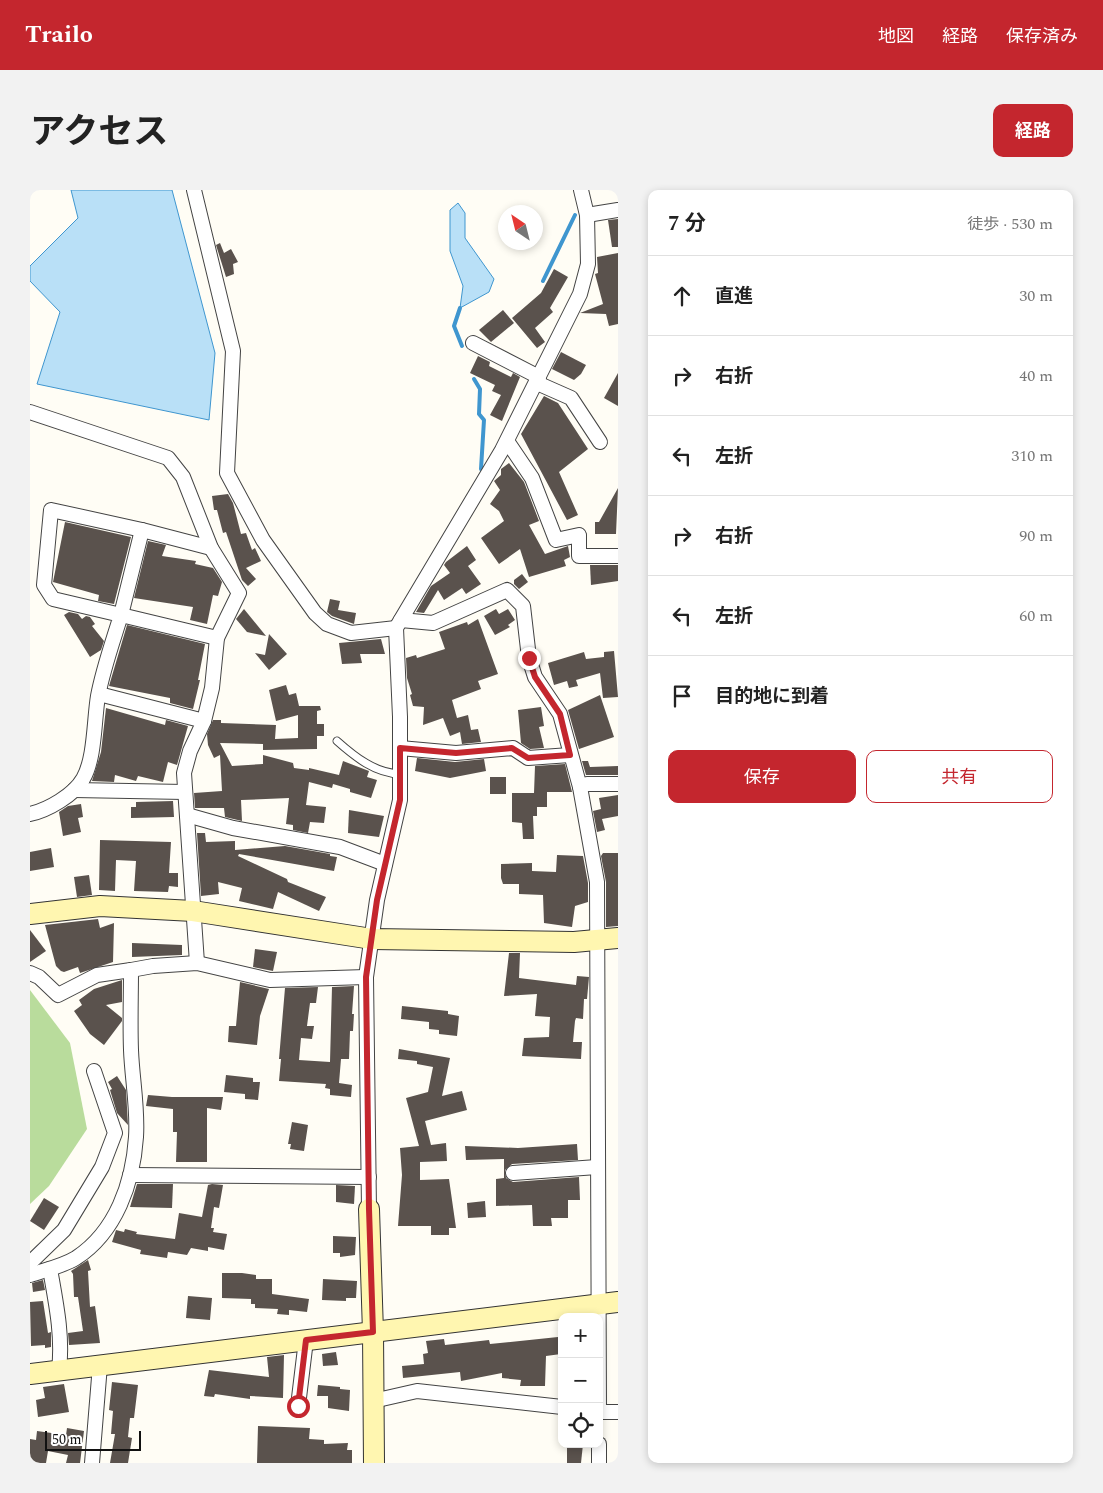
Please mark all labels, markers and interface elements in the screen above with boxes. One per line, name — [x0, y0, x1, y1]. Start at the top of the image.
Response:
text: Trailo — [25, 17, 93, 53]
text: 地図 — [878, 23, 914, 50]
text: 経路 — [942, 23, 978, 50]
text: 保存済み — [1006, 23, 1078, 50]
button: 経路 — [993, 104, 1073, 157]
text: アクセス — [30, 106, 168, 159]
north arrow — [498, 205, 543, 250]
text: 7 分 — [668, 208, 706, 240]
text: 徒歩 · 530 m — [967, 212, 1053, 236]
icon: ahead — [668, 282, 696, 310]
text: 直進 — [715, 282, 753, 311]
text: 30 m — [1019, 284, 1053, 308]
icon: right — [668, 362, 696, 390]
text: 右折 — [715, 362, 753, 391]
text: 40 m — [1019, 364, 1053, 388]
icon: left — [668, 442, 696, 470]
text: 左折 — [715, 442, 753, 471]
text: 310 m — [1011, 444, 1053, 468]
icon: right — [668, 522, 696, 550]
text: 右折 — [715, 522, 753, 551]
text: 90 m — [1019, 524, 1053, 548]
icon: left — [668, 602, 696, 630]
text: 左折 — [715, 602, 753, 631]
text: 60 m — [1019, 604, 1053, 628]
route end — [518, 647, 541, 670]
icon: arrive — [668, 682, 696, 710]
text: 目的地に到着 — [715, 682, 829, 711]
button: 保存 — [668, 750, 856, 803]
button: 共有 — [866, 750, 1053, 803]
map controls — [558, 1313, 603, 1448]
button: + — [558, 1313, 603, 1358]
button: − — [558, 1358, 603, 1403]
route start — [287, 1395, 310, 1418]
button: locate — [558, 1403, 603, 1448]
scale bar — [45, 1428, 141, 1451]
text: 50 m — [52, 1429, 82, 1450]

